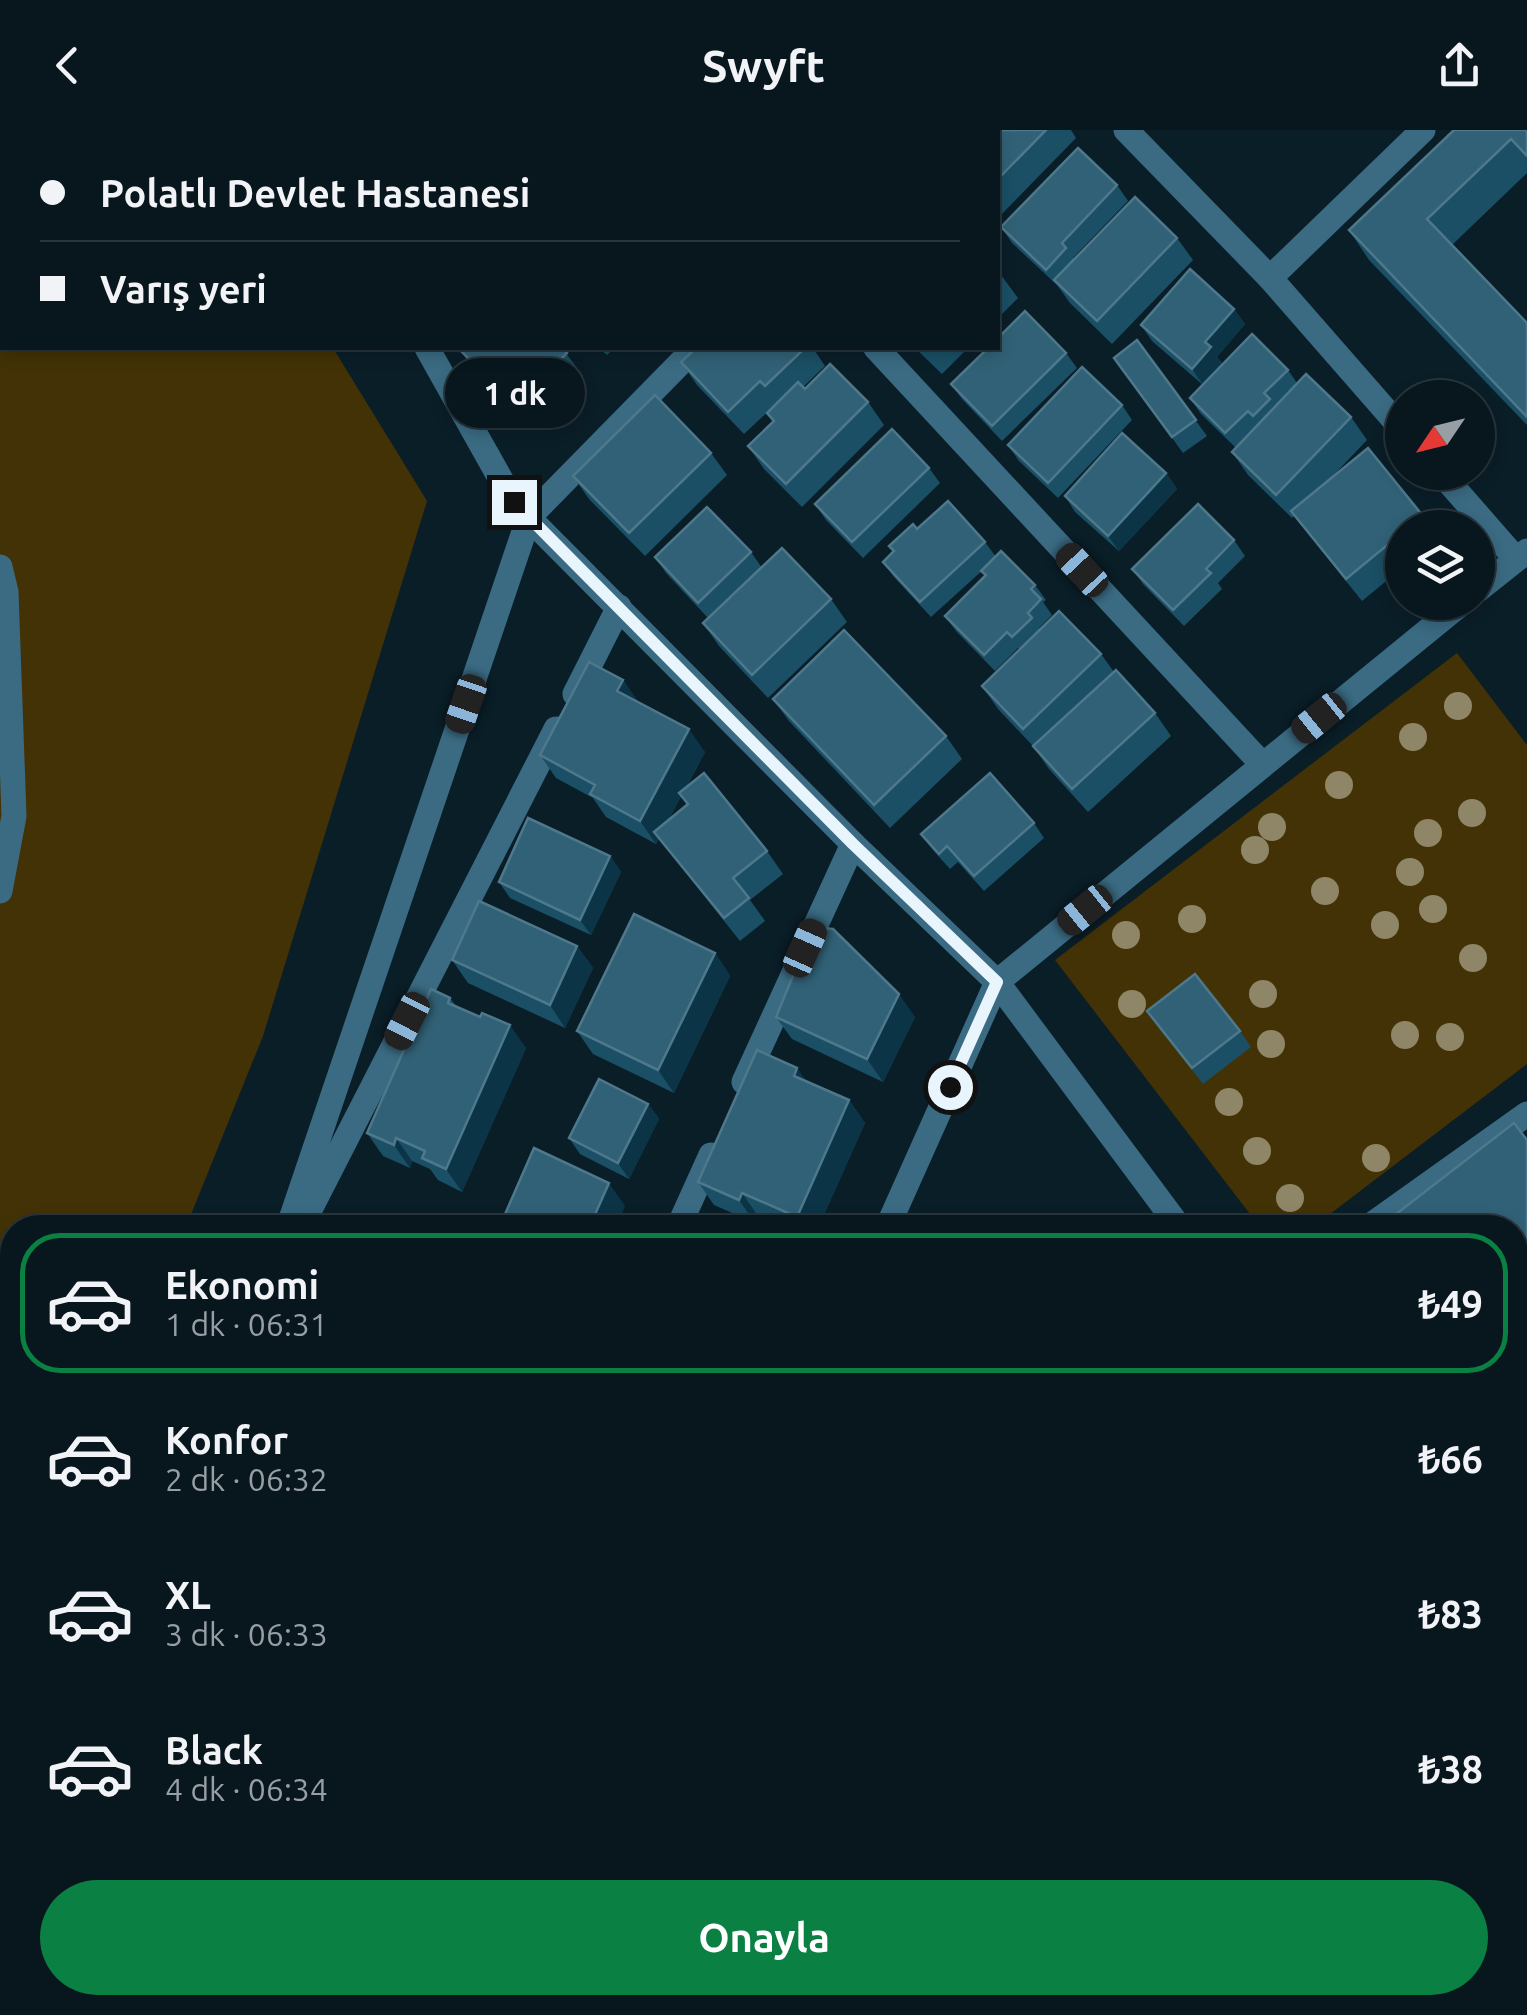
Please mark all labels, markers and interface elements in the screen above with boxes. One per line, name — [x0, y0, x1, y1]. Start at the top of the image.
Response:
icon: back — [40, 38, 95, 93]
icon: share — [1432, 38, 1487, 93]
text: Swyft — [702, 40, 825, 91]
text: Polatlı Devlet Hastanesi — [100, 172, 530, 214]
text: Varış yeri — [100, 268, 267, 310]
callout: 1 dk — [444, 357, 584, 427]
text: 1 dk — [484, 375, 546, 411]
north arrow — [1385, 380, 1495, 490]
map controls — [1385, 380, 1495, 620]
route end — [492, 480, 537, 525]
button: layers — [1385, 510, 1495, 620]
car — [1051, 538, 1113, 602]
car — [442, 671, 490, 737]
car — [1286, 687, 1352, 749]
car — [1052, 879, 1118, 941]
car — [779, 914, 831, 982]
car — [380, 987, 434, 1055]
route start — [928, 1065, 973, 1110]
icon: car — [45, 1258, 135, 1348]
text: Ekonomi — [165, 1264, 319, 1306]
text: ₺49 — [1418, 1283, 1483, 1325]
text: 1 dk · 06:31 — [165, 1306, 328, 1342]
icon: car — [45, 1413, 135, 1503]
text: Konfor — [165, 1419, 288, 1461]
text: ₺66 — [1418, 1438, 1483, 1480]
text: 2 dk · 06:32 — [165, 1461, 328, 1497]
icon: car — [45, 1568, 135, 1658]
text: XL — [165, 1574, 211, 1616]
text: ₺83 — [1418, 1593, 1483, 1635]
text: 3 dk · 06:33 — [165, 1616, 328, 1652]
icon: car — [45, 1723, 135, 1813]
text: Black — [165, 1729, 263, 1771]
text: ₺38 — [1418, 1748, 1483, 1790]
text: 4 dk · 06:34 — [165, 1771, 328, 1807]
button: Onayla — [40, 1880, 1488, 1995]

